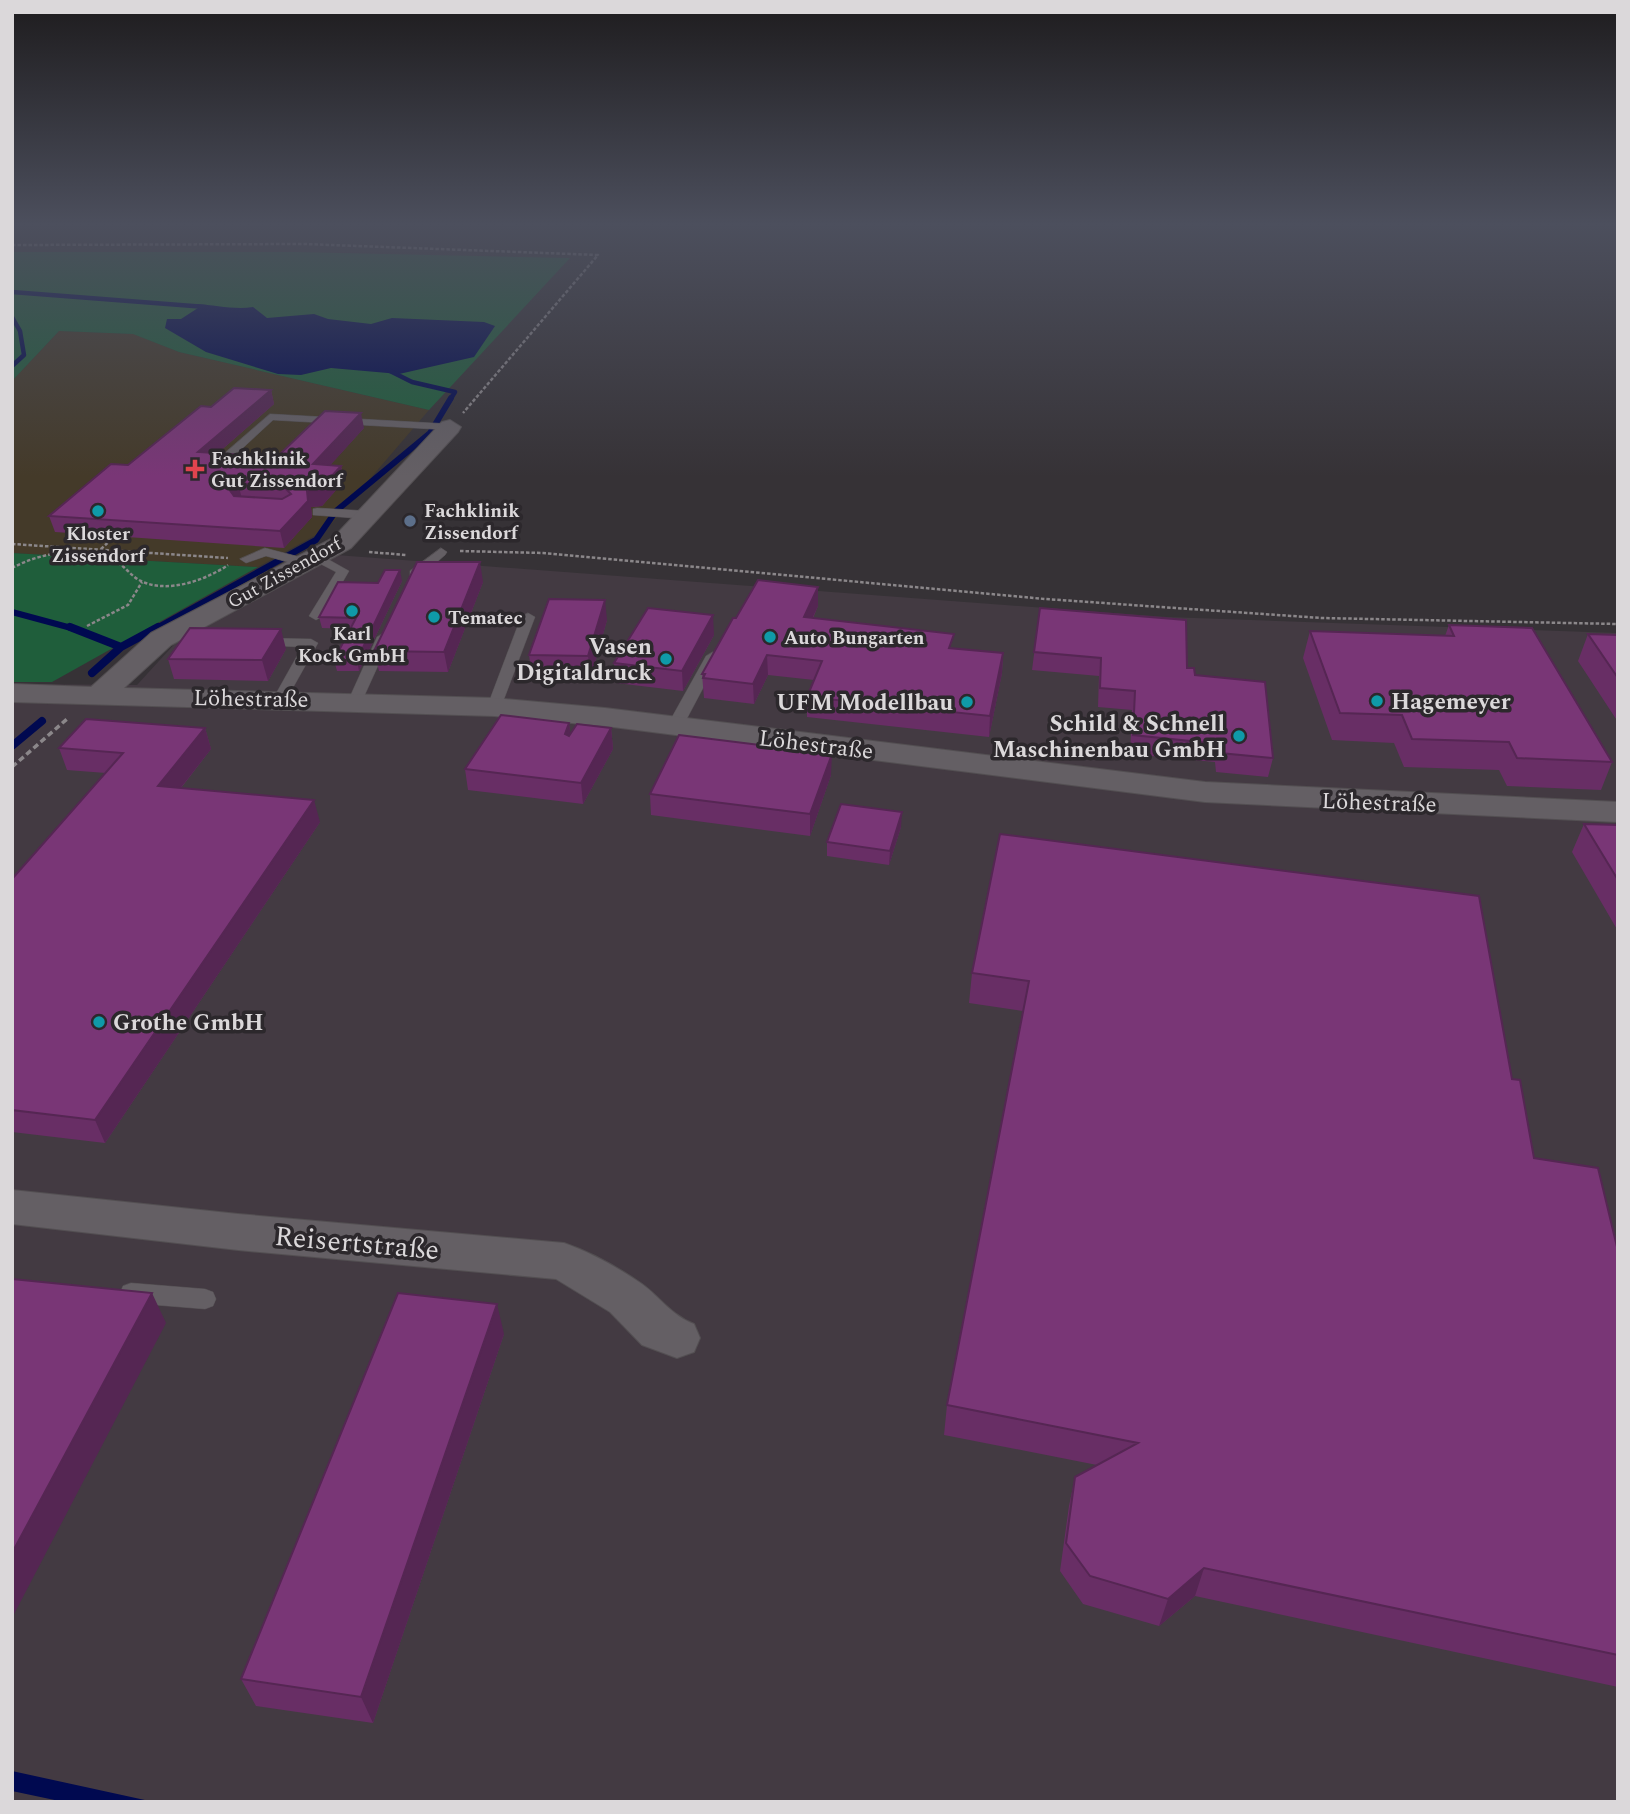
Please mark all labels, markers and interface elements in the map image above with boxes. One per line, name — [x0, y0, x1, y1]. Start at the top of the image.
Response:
place label: Fachklinik Gut Zissendorf — [211, 445, 344, 496]
marker: Fachklinik Gut Zissendorf — [185, 459, 205, 479]
place label: Fachklinik Zissendorf — [424, 497, 520, 548]
marker: Kloster Zissendorf — [90, 503, 106, 519]
marker: Fachklinik Zissendorf — [402, 513, 418, 529]
place label: Kloster Zissendorf — [51, 520, 146, 571]
street label: Gut Zissendorf — [222, 529, 348, 617]
marker: Karl Kock GmbH — [344, 603, 360, 619]
place label: Tematec — [448, 604, 523, 633]
marker: Tematec — [426, 609, 442, 625]
place label: Karl Kock GmbH — [298, 620, 406, 671]
place label: Auto Bungarten — [784, 624, 925, 653]
marker: Auto Bungarten — [762, 629, 778, 645]
place label: Vasen Digitaldruck — [516, 630, 652, 691]
marker: Vasen Digitaldruck — [658, 651, 674, 667]
street label: Löhestraße — [193, 681, 309, 718]
place label: Hagemeyer — [1391, 685, 1511, 720]
place label: UFM Modellbau — [776, 686, 953, 721]
marker: Hagemeyer — [1369, 693, 1385, 709]
marker: UFM Modellbau — [959, 694, 975, 710]
place label: Schild & Schnell Maschinenbau GmbH — [993, 707, 1225, 768]
street label: Löhestraße — [757, 721, 875, 770]
marker: Schild & Schnell Maschinenbau GmbH — [1231, 728, 1247, 744]
street label: Löhestraße — [1321, 784, 1437, 823]
place label: Grothe GmbH — [113, 1006, 264, 1041]
marker: Grothe GmbH — [91, 1014, 107, 1030]
street label: Reisertstraße — [273, 1215, 441, 1272]

